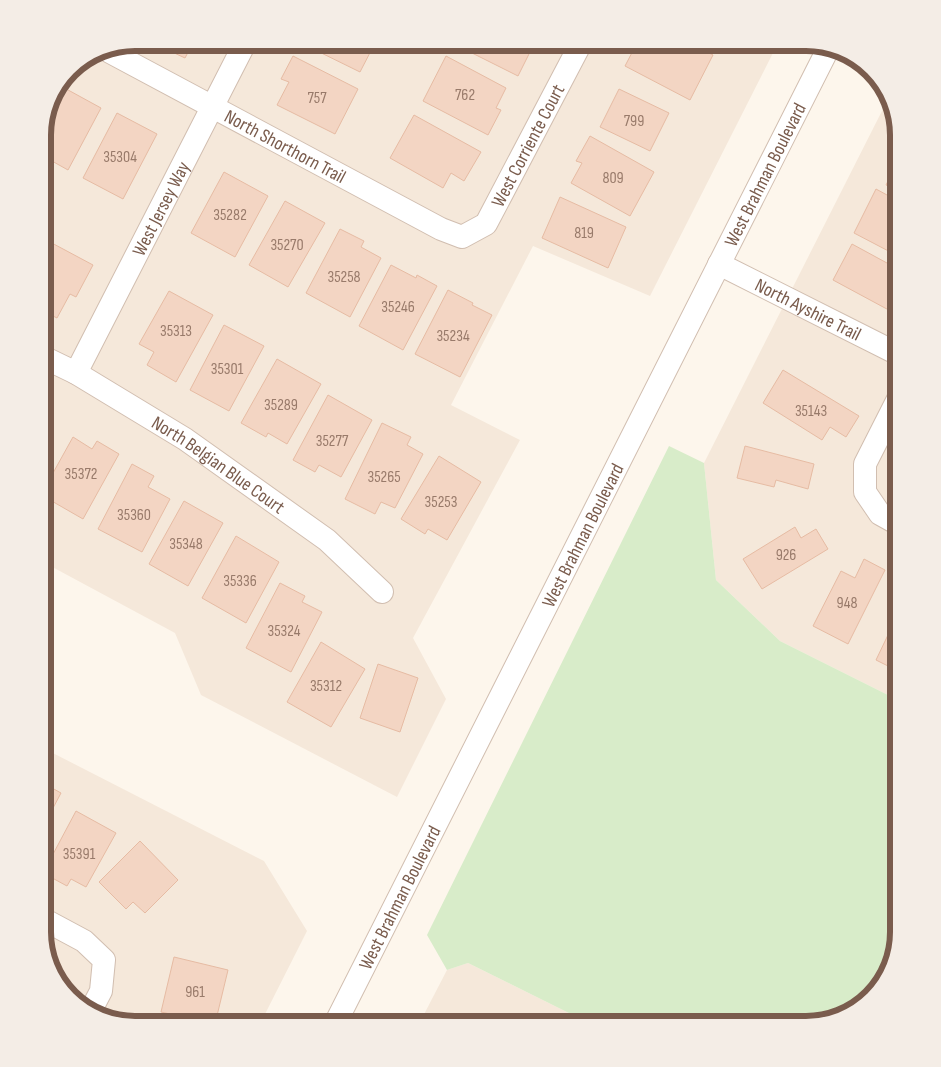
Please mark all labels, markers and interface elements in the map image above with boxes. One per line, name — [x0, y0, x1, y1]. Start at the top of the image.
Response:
street label: West Corriente Court — [487, 81, 570, 211]
house number: 762 — [455, 86, 475, 105]
house number: 757 — [307, 89, 327, 108]
street label: West Brahman Boulevard — [720, 99, 812, 251]
street label: North Shorthorn Trail — [220, 105, 349, 189]
house number: 799 — [624, 112, 644, 131]
house number: 35304 — [103, 148, 137, 167]
street label: West Jersey Way — [128, 157, 196, 260]
house number: 809 — [602, 169, 624, 188]
house number: 35282 — [213, 206, 247, 225]
house number: 819 — [574, 224, 594, 243]
house number: 35270 — [270, 236, 304, 255]
house number: 35258 — [327, 268, 361, 287]
street label: North Ayshire Trail — [751, 274, 865, 347]
house number: 35246 — [381, 298, 415, 317]
house number: 35313 — [160, 322, 192, 341]
house number: 35234 — [436, 327, 470, 346]
house number: 35301 — [211, 360, 244, 379]
house number: 35289 — [264, 396, 298, 415]
house number: 35143 — [795, 402, 827, 421]
street label: North Belgian Blue Court — [147, 412, 289, 519]
house number: 35277 — [316, 432, 349, 451]
street label: West Brahman Boulevard — [538, 460, 630, 611]
house number: 35372 — [65, 465, 97, 484]
house number: 35265 — [367, 468, 401, 487]
house number: 35253 — [425, 493, 457, 512]
house number: 35360 — [117, 506, 151, 525]
house number: 35348 — [169, 535, 203, 554]
house number: 926 — [776, 546, 796, 565]
house number: 35336 — [223, 572, 257, 591]
house number: 948 — [837, 594, 857, 613]
house number: 35324 — [267, 622, 301, 641]
house number: 35312 — [310, 677, 342, 696]
street label: West Brahman Boulevard — [354, 822, 446, 974]
house number: 35391 — [63, 845, 96, 864]
house number: 961 — [185, 983, 205, 1002]

